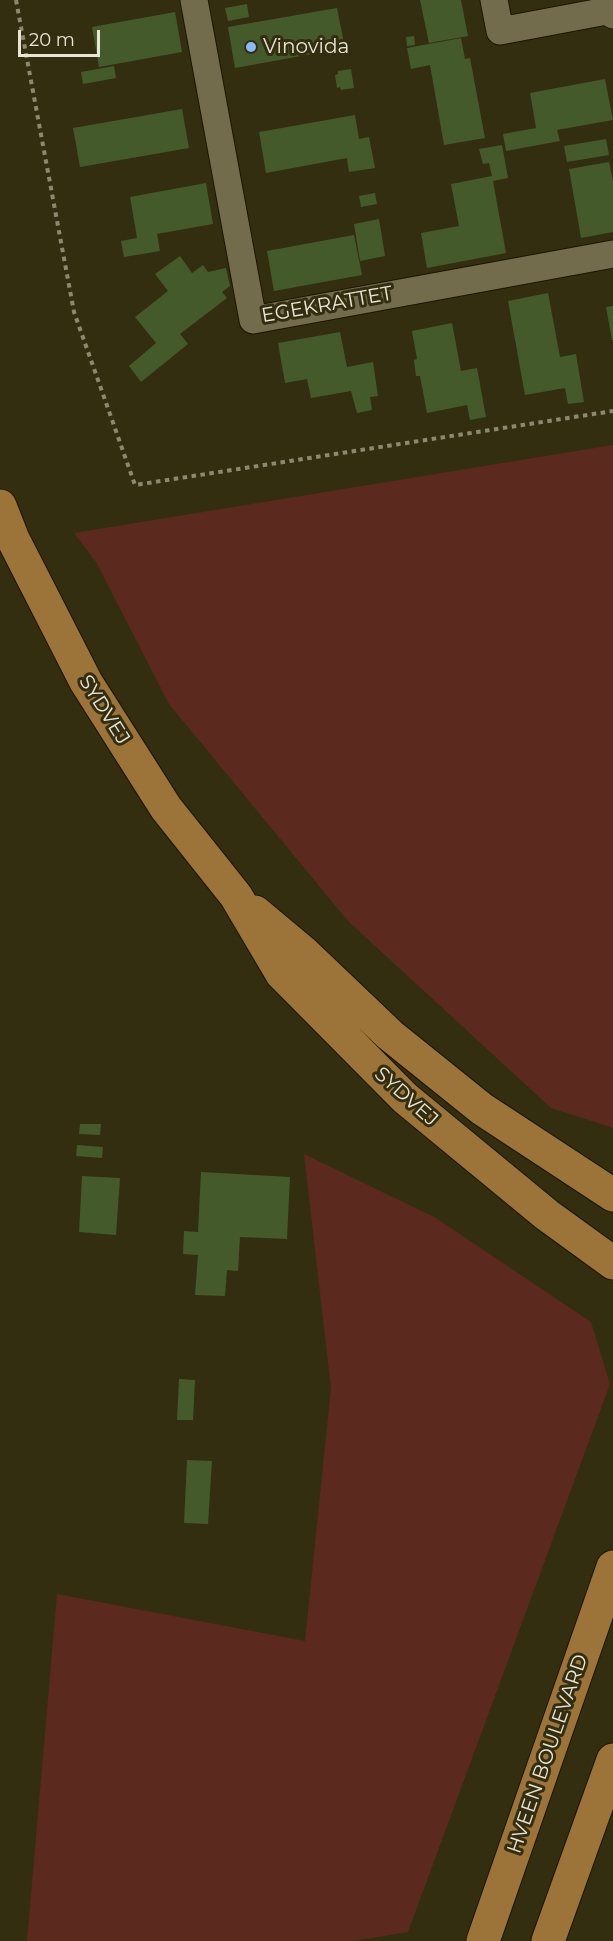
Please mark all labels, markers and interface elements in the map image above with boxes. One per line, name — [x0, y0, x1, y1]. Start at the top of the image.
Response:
scale bar — [21, 18, 104, 56]
text: 20 m — [29, 29, 75, 51]
place label: Vinovida — [263, 35, 349, 59]
marker: Vinovida — [244, 40, 258, 54]
street label: EGEKRATTET — [260, 282, 394, 328]
street label: SYDVEJ — [73, 671, 135, 749]
street label: SYDVEJ — [369, 1062, 443, 1132]
street label: HVEEN BOULEVARD — [503, 1651, 593, 1857]

